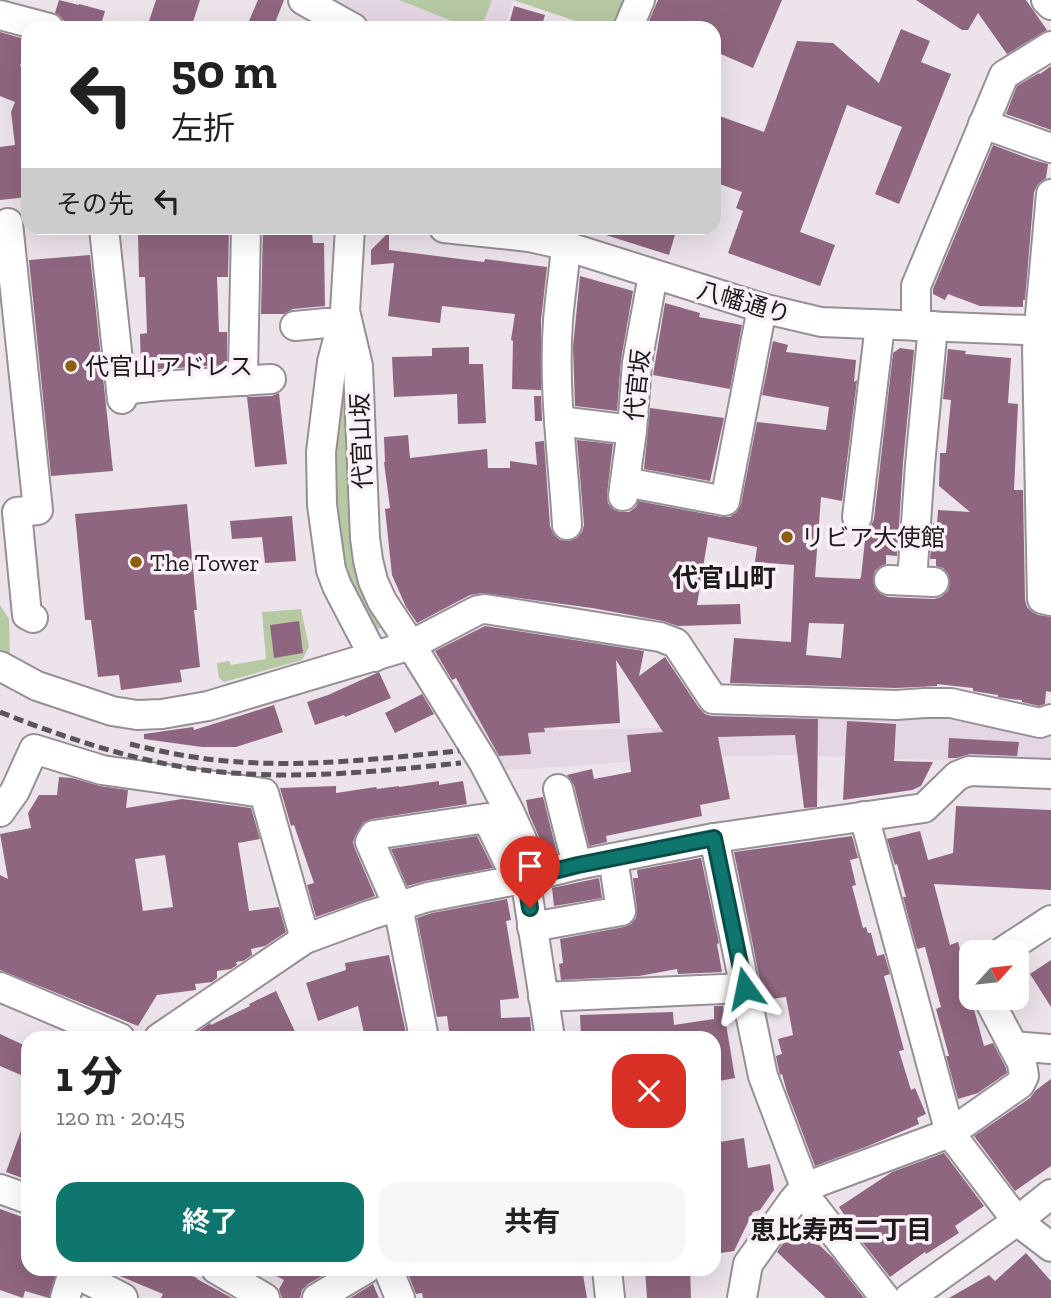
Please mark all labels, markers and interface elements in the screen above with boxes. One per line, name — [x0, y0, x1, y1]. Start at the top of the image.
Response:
text: 50 m — [171, 42, 277, 101]
icon: left — [56, 49, 147, 140]
text: 左折 — [171, 109, 235, 147]
icon: left — [148, 182, 186, 220]
text: その先 — [56, 188, 134, 220]
street label: 八幡通り — [694, 275, 794, 329]
street label: 代官坂 — [619, 348, 655, 422]
place label: 代官山アドレス — [85, 352, 253, 381]
marker: 代官山アドレス — [63, 358, 79, 374]
street label: 代官山坂 — [345, 393, 377, 489]
place label: リビア大使館 — [801, 523, 945, 552]
marker: リビア大使館 — [779, 529, 795, 545]
place label: The Tower — [150, 548, 260, 577]
marker: The Tower — [128, 554, 144, 570]
district label: 代官山町 — [672, 562, 776, 594]
pin — [500, 836, 560, 908]
icon: arrive — [511, 847, 549, 885]
north arrow — [959, 940, 1029, 1010]
map controls — [959, 940, 1029, 1010]
position arrow — [708, 951, 782, 1025]
text: 1 分 — [56, 1051, 123, 1102]
button: close — [612, 1054, 686, 1128]
text: 120 m · 20:45 — [56, 1103, 185, 1131]
button: 終了 — [56, 1182, 364, 1262]
button: 共有 — [378, 1182, 686, 1262]
district label: 恵比寿西二丁目 — [750, 1214, 932, 1246]

